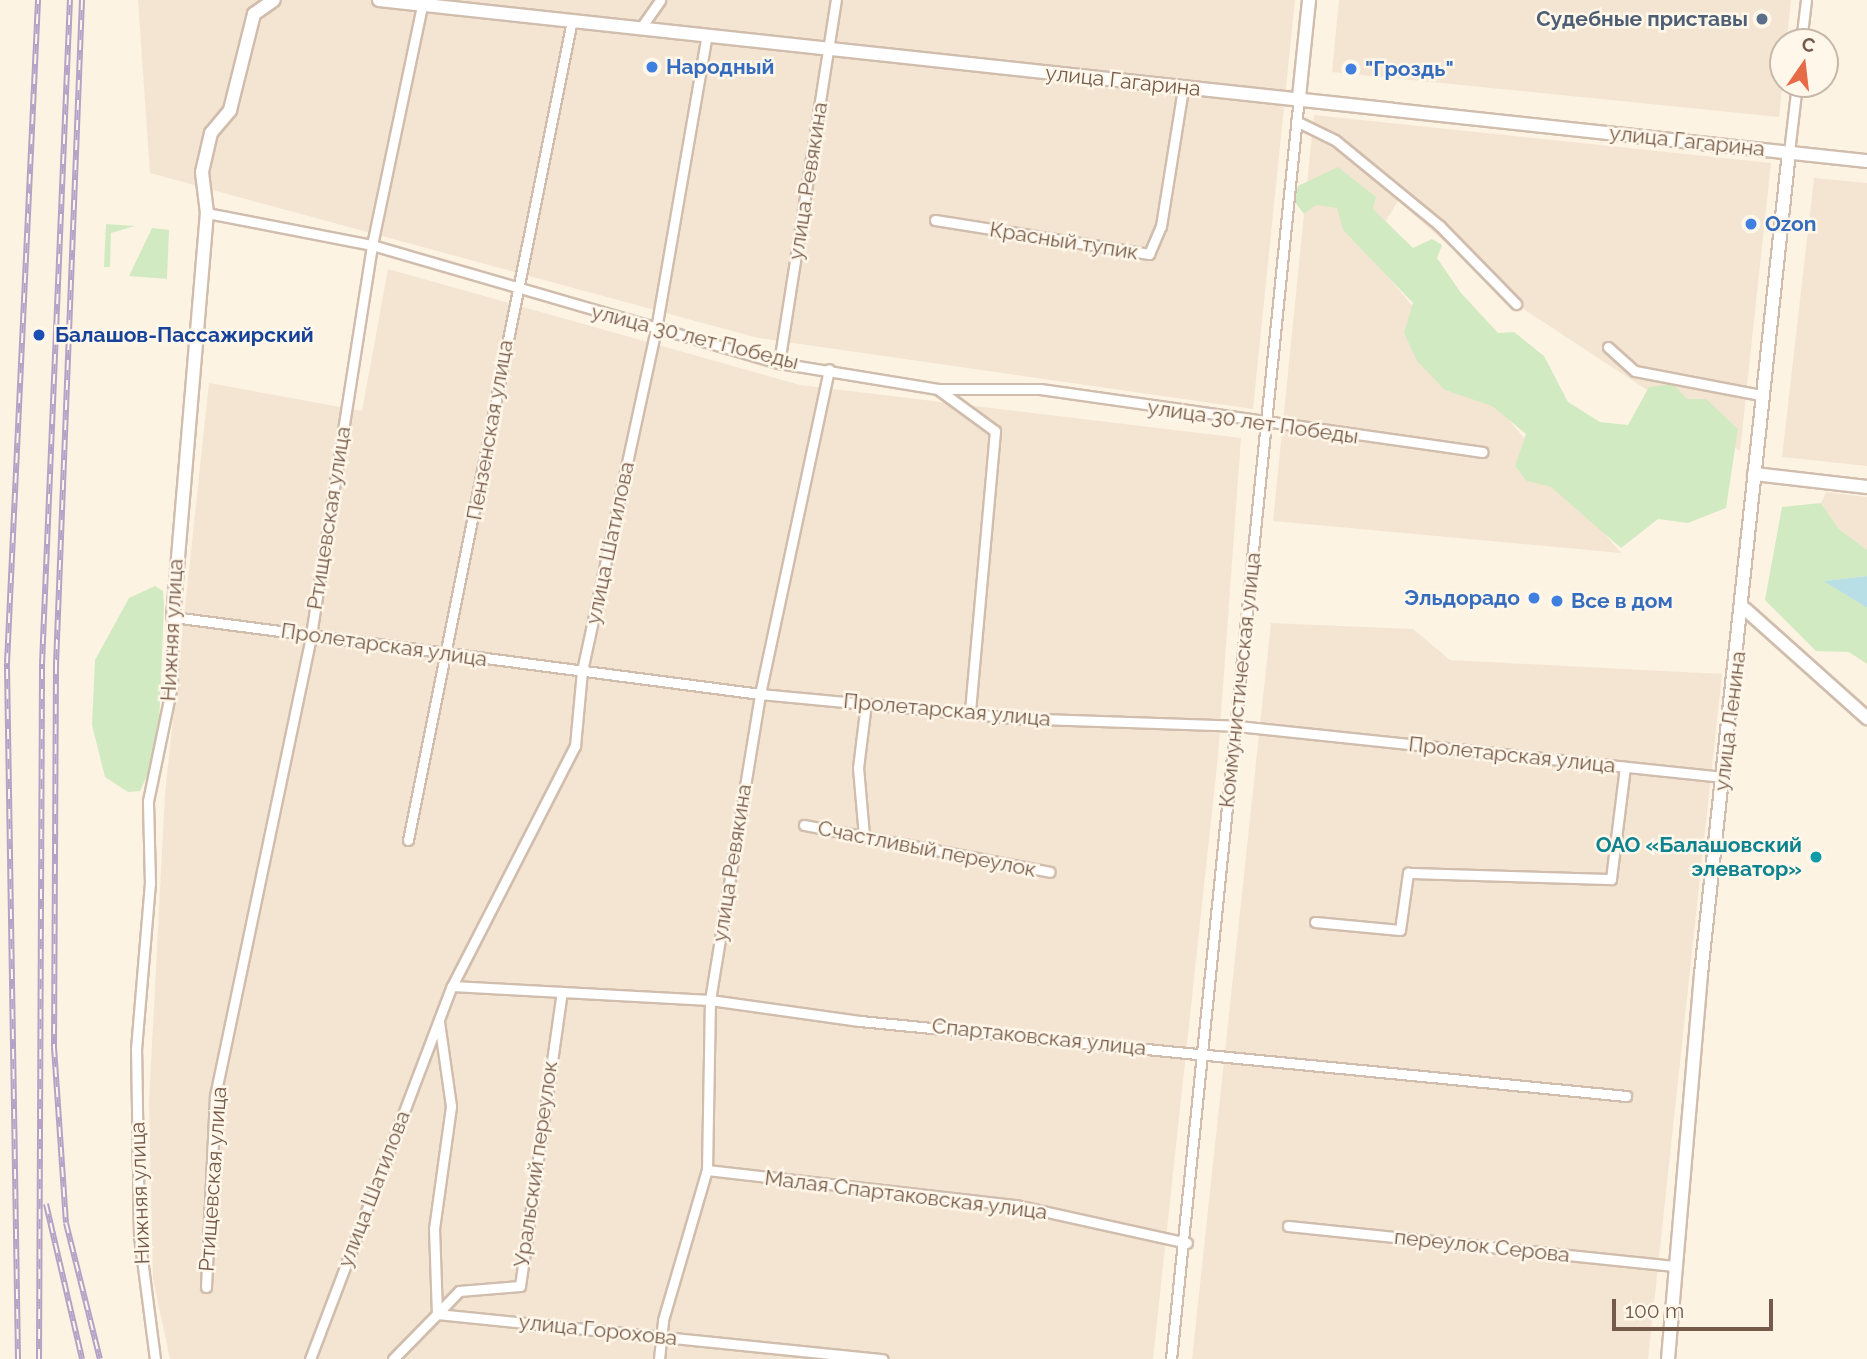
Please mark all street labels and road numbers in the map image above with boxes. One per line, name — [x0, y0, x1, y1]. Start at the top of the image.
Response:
street label: улица Гагарина — [1044, 60, 1202, 102]
street label: улица Ревякина — [783, 100, 833, 262]
street label: улица Гагарина — [1608, 120, 1766, 162]
street label: Красный тупик — [988, 217, 1140, 265]
street label: улица 30 лет Победы — [589, 299, 801, 375]
street label: Пензенская улица — [462, 338, 518, 522]
street label: улица 30 лет Победы — [1146, 395, 1360, 449]
street label: Ртищевская улица — [302, 424, 356, 612]
street label: улица Шатилова — [580, 459, 640, 627]
street label: Коммунистическая улица — [1214, 551, 1266, 809]
street label: Нижняя улица — [156, 558, 188, 702]
street label: Пролетарская улица — [279, 618, 489, 672]
street label: улица Ленина — [1709, 650, 1751, 792]
street label: Пролетарская улица — [842, 688, 1052, 732]
street label: Пролетарская улица — [1407, 732, 1617, 778]
street label: улица Ревякина — [707, 782, 757, 944]
street label: Счастливый переулок — [816, 815, 1038, 883]
street label: Спартаковская улица — [930, 1013, 1148, 1061]
street label: Уральский переулок — [509, 1059, 563, 1269]
street label: Ртищевская улица — [194, 1085, 232, 1273]
street label: улица Шатилова — [333, 1107, 415, 1271]
street label: Нижняя улица — [125, 1121, 155, 1265]
street label: Малая Спартаковская улица — [763, 1165, 1049, 1225]
street label: переулок Серова — [1393, 1224, 1571, 1268]
street label: улица Горохова — [517, 1309, 679, 1351]

